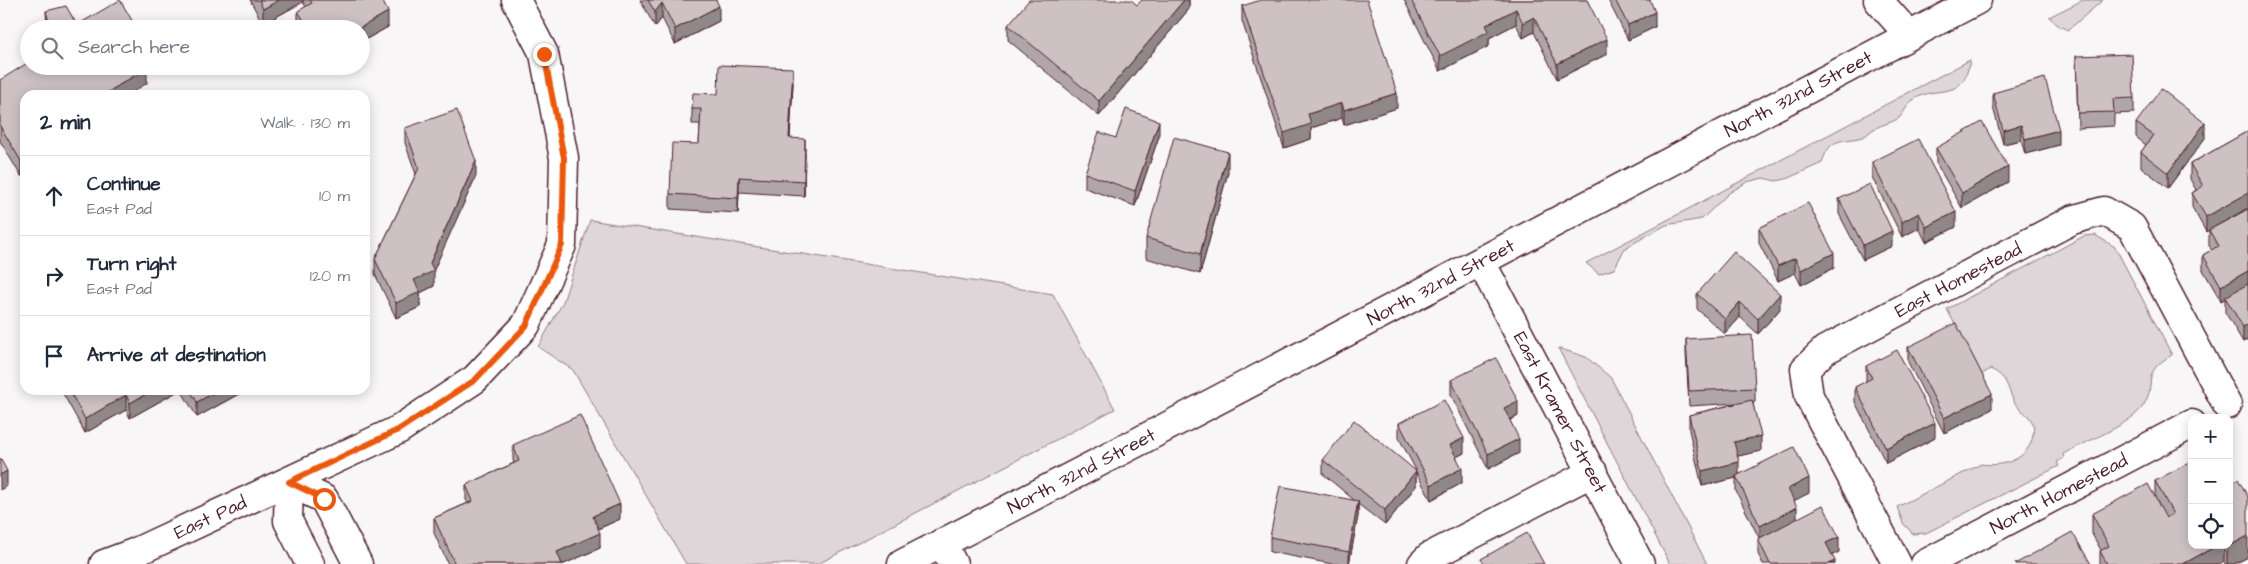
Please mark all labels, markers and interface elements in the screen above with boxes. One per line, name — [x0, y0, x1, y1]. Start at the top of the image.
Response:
search box — [20, 20, 370, 75]
icon: search — [38, 34, 66, 62]
text: Search here — [78, 34, 190, 61]
route end — [533, 43, 556, 66]
street label: North 32nd Street — [1720, 44, 1877, 144]
text: 2 min — [40, 108, 90, 137]
text: Walk · 130 m — [260, 112, 350, 134]
text: Continue — [87, 171, 161, 198]
icon: ahead — [40, 182, 68, 210]
text: 10 m — [319, 185, 350, 207]
text: East Pad — [87, 198, 152, 220]
street label: North 32nd Street — [1362, 232, 1520, 333]
street label: East Homestead — [1890, 235, 2027, 324]
text: Turn right — [87, 251, 176, 278]
icon: right — [40, 262, 68, 290]
text: 120 m — [310, 265, 350, 287]
text: East Pad — [87, 278, 152, 300]
street label: East Kramer Street — [1506, 327, 1614, 498]
icon: arrive — [40, 342, 68, 370]
text: Arrive at destination — [87, 342, 266, 369]
map controls — [2188, 414, 2233, 549]
button: + — [2188, 414, 2233, 459]
street label: North 32nd Street — [1002, 421, 1161, 521]
street label: North Homestead — [1985, 447, 2133, 541]
button: − — [2188, 459, 2233, 504]
route start — [313, 488, 336, 511]
street label: East Pad — [169, 489, 251, 546]
button: locate — [2188, 504, 2233, 549]

